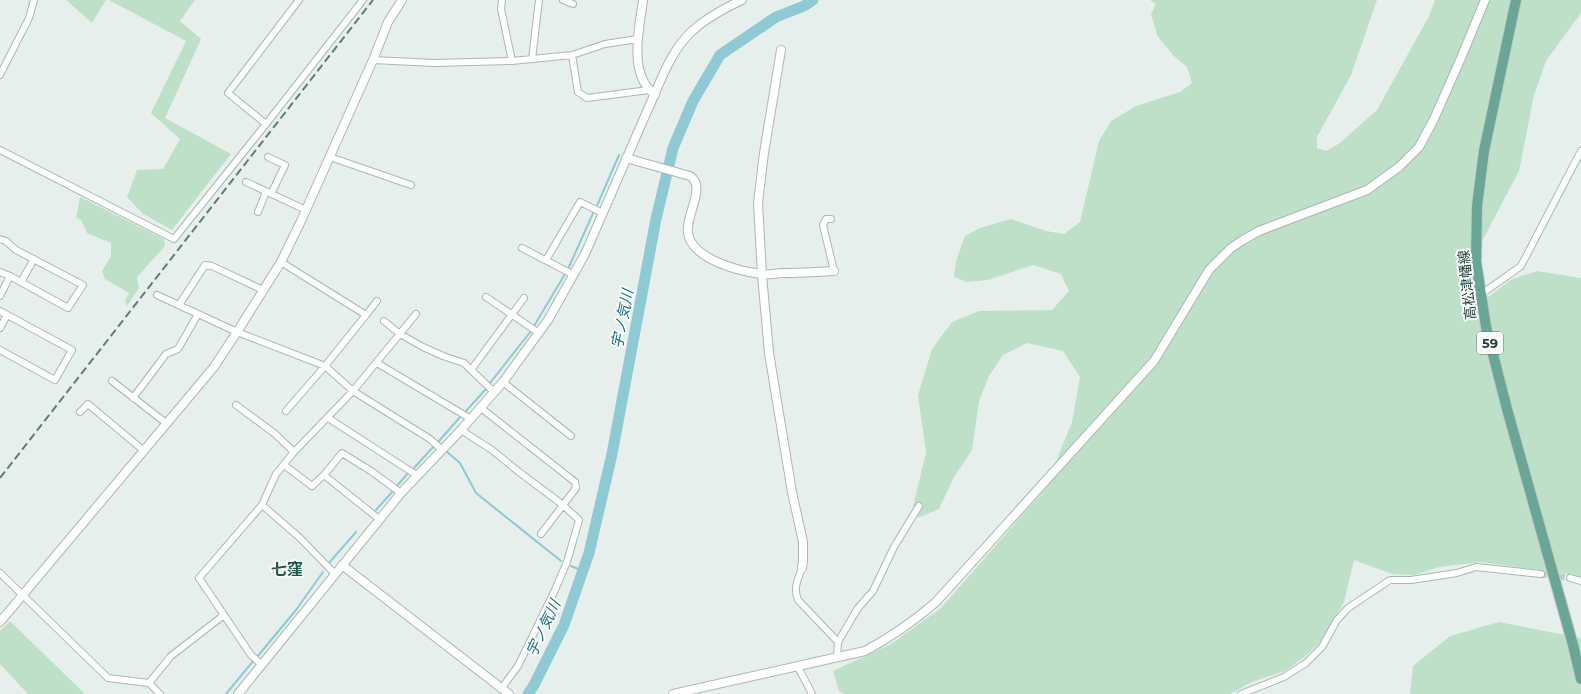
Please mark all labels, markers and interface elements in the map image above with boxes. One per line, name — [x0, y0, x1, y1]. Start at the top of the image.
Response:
street label: 高松津幡線 — [1454, 249, 1480, 321]
water label: 宇ノ気川 — [607, 286, 637, 350]
road number: 59 — [1477, 332, 1503, 354]
district label: 七窪 — [271, 560, 303, 579]
water label: 宇ノ気川 — [522, 595, 565, 659]

